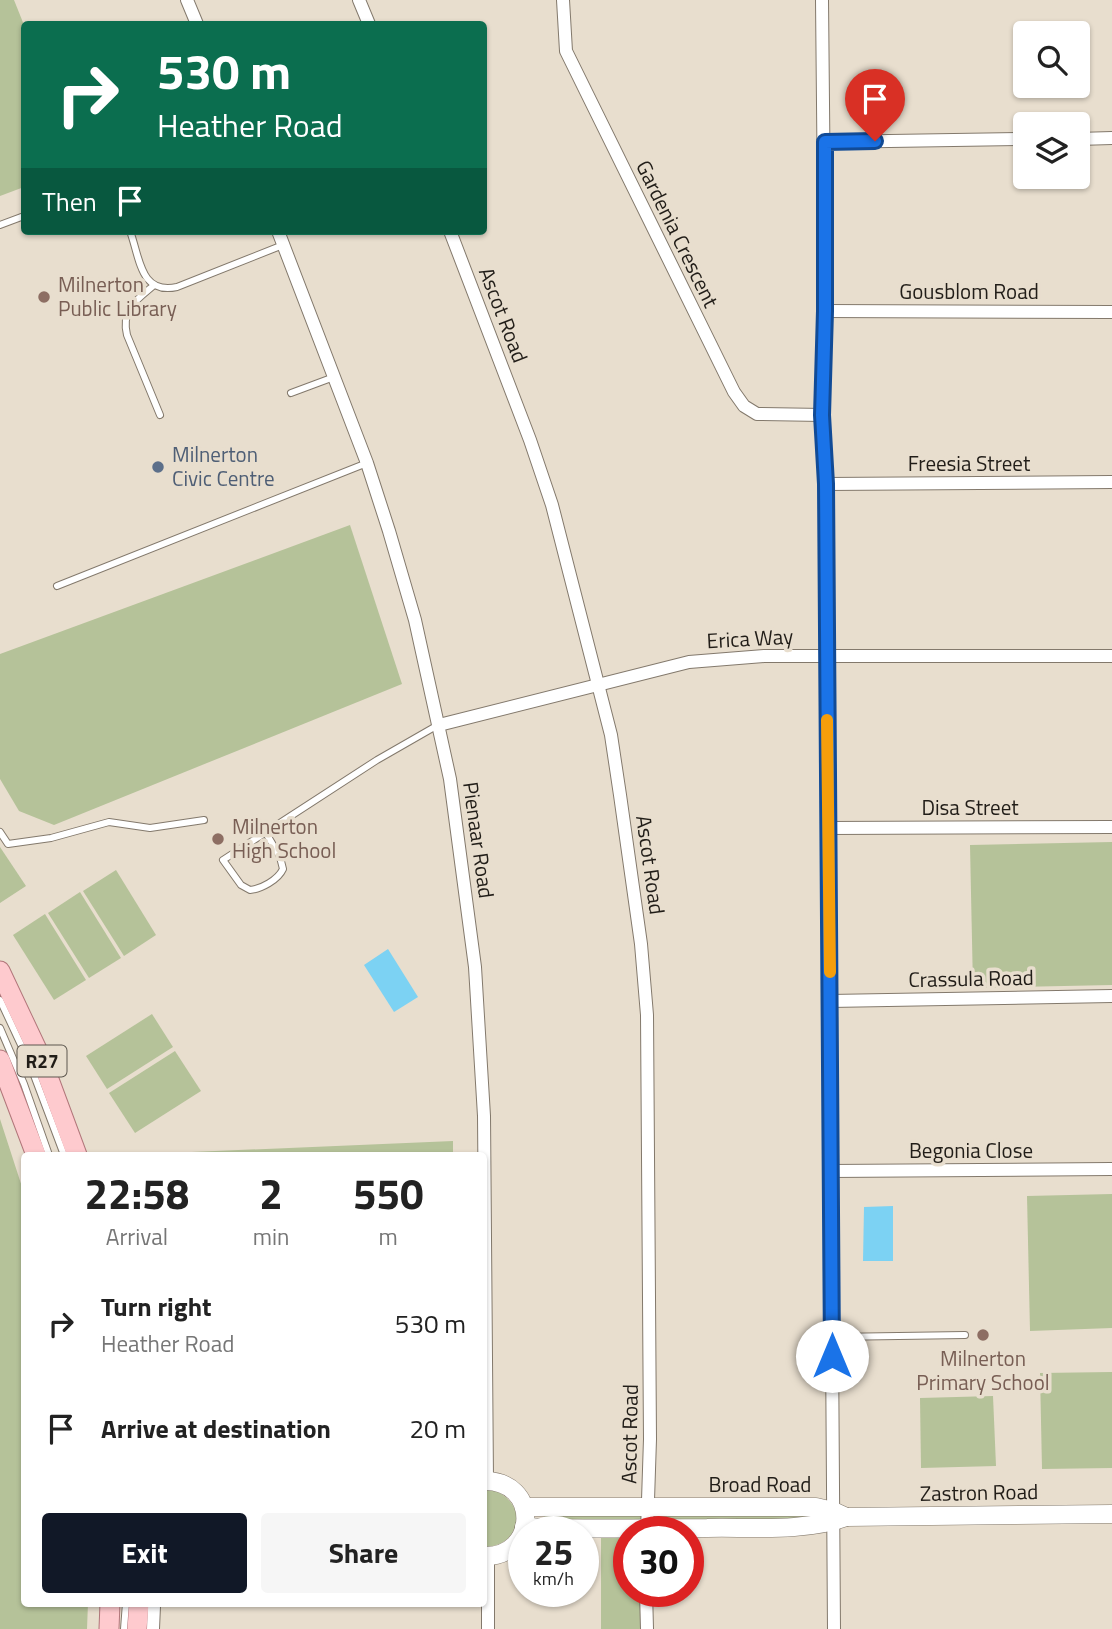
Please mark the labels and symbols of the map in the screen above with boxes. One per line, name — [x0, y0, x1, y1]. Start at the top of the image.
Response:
pin — [845, 69, 905, 141]
street label: Gardenia Crescent — [628, 155, 728, 313]
street label: Ascot Road — [471, 262, 537, 367]
place label: Milnerton Public Library — [58, 268, 177, 324]
street label: Gousblom Road — [899, 275, 1039, 307]
marker: Milnerton Public Library — [36, 289, 52, 305]
place label: Milnerton Civic Centre — [172, 438, 275, 494]
street label: Freesia Street — [908, 447, 1031, 479]
marker: Milnerton Civic Centre — [150, 459, 166, 475]
street label: Erica Way — [706, 620, 794, 656]
street label: Pienaar Road — [455, 780, 503, 900]
street label: Disa Street — [921, 791, 1019, 823]
place label: Milnerton High School — [232, 810, 336, 866]
street label: Ascot Road — [628, 813, 674, 916]
marker: Milnerton High School — [210, 831, 226, 847]
street label: Crassula Road — [908, 961, 1034, 995]
road number: R27 — [18, 1046, 66, 1077]
street label: Begonia Close — [909, 1134, 1033, 1166]
position arrow — [795, 1319, 869, 1393]
marker: Milnerton Primary School — [975, 1327, 991, 1343]
place label: Milnerton Primary School — [916, 1342, 1050, 1398]
street label: Ascot Road — [612, 1384, 646, 1484]
street label: Broad Road — [709, 1468, 811, 1500]
street label: Zastron Road — [920, 1475, 1038, 1509]
speed limit sign: 30 — [613, 1516, 704, 1607]

